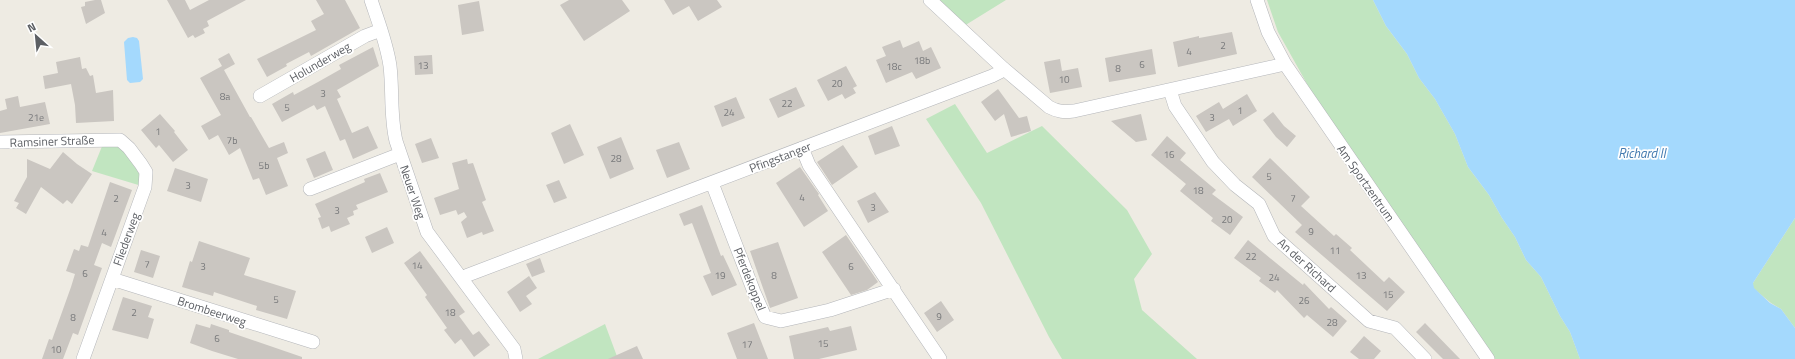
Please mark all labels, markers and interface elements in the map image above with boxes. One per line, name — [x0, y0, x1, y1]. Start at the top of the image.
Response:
north arrow — [16, 16, 56, 56]
text: N — [24, 18, 38, 36]
street label: Holunderweg — [286, 37, 354, 87]
house number: 2 — [1220, 38, 1226, 53]
house number: 4 — [1186, 44, 1192, 59]
house number: 18b — [914, 53, 930, 68]
house number: 6 — [1139, 57, 1145, 72]
house number: 13 — [417, 58, 429, 73]
house number: 18c — [886, 59, 902, 74]
house number: 8 — [1115, 61, 1121, 76]
house number: 10 — [1058, 72, 1070, 87]
house number: 20 — [831, 76, 843, 91]
house number: 3 — [320, 86, 326, 101]
house number: 8a — [220, 89, 230, 104]
house number: 22 — [781, 96, 793, 111]
house number: 5 — [284, 100, 290, 115]
house number: 1 — [1237, 103, 1243, 118]
house number: 24 — [723, 105, 735, 120]
house number: 21e — [28, 110, 44, 125]
house number: 3 — [1209, 110, 1215, 125]
house number: 1 — [155, 124, 161, 139]
street label: Ramsiner Straße — [9, 130, 95, 152]
house number: 7b — [227, 133, 237, 148]
street label: Pfingstanger — [746, 136, 814, 178]
street label: Am Sportzentrum — [1332, 141, 1400, 225]
water label: Richard II — [1618, 143, 1668, 163]
house number: 16 — [1163, 147, 1175, 162]
house number: 28 — [610, 151, 622, 166]
house number: 5b — [259, 158, 269, 173]
street label: Neuer Weg — [395, 162, 431, 222]
house number: 5 — [1266, 169, 1272, 184]
house number: 3 — [185, 178, 191, 193]
house number: 18 — [1192, 183, 1204, 198]
house number: 4 — [799, 190, 805, 205]
house number: 2 — [113, 191, 119, 206]
house number: 7 — [1290, 191, 1296, 206]
house number: 3 — [870, 200, 876, 215]
house number: 3 — [334, 203, 340, 218]
street label: Fliederweg — [108, 210, 144, 268]
house number: 20 — [1221, 212, 1233, 227]
house number: 9 — [1308, 224, 1314, 239]
house number: 4 — [101, 225, 107, 240]
street label: An der Richard — [1273, 233, 1341, 297]
house number: 11 — [1329, 243, 1341, 258]
street label: Pferdekoppel — [729, 244, 771, 314]
house number: 22 — [1245, 249, 1257, 264]
house number: 7 — [144, 257, 150, 272]
house number: 14 — [411, 258, 423, 273]
house number: 3 — [200, 259, 206, 274]
house number: 6 — [848, 259, 854, 274]
house number: 6 — [82, 266, 88, 281]
house number: 19 — [714, 268, 726, 283]
house number: 8 — [771, 268, 777, 283]
house number: 13 — [1355, 268, 1367, 283]
house number: 24 — [1268, 270, 1280, 285]
house number: 15 — [1382, 287, 1394, 302]
street label: Brombeerweg — [175, 291, 249, 331]
house number: 5 — [273, 292, 279, 307]
house number: 26 — [1298, 293, 1310, 308]
house number: 2 — [131, 305, 137, 320]
house number: 18 — [444, 305, 456, 320]
house number: 9 — [936, 309, 942, 324]
house number: 8 — [70, 310, 76, 325]
house number: 28 — [1326, 315, 1338, 330]
house number: 6 — [214, 331, 220, 346]
house number: 15 — [817, 336, 829, 351]
house number: 17 — [741, 337, 753, 352]
house number: 10 — [50, 342, 62, 357]

